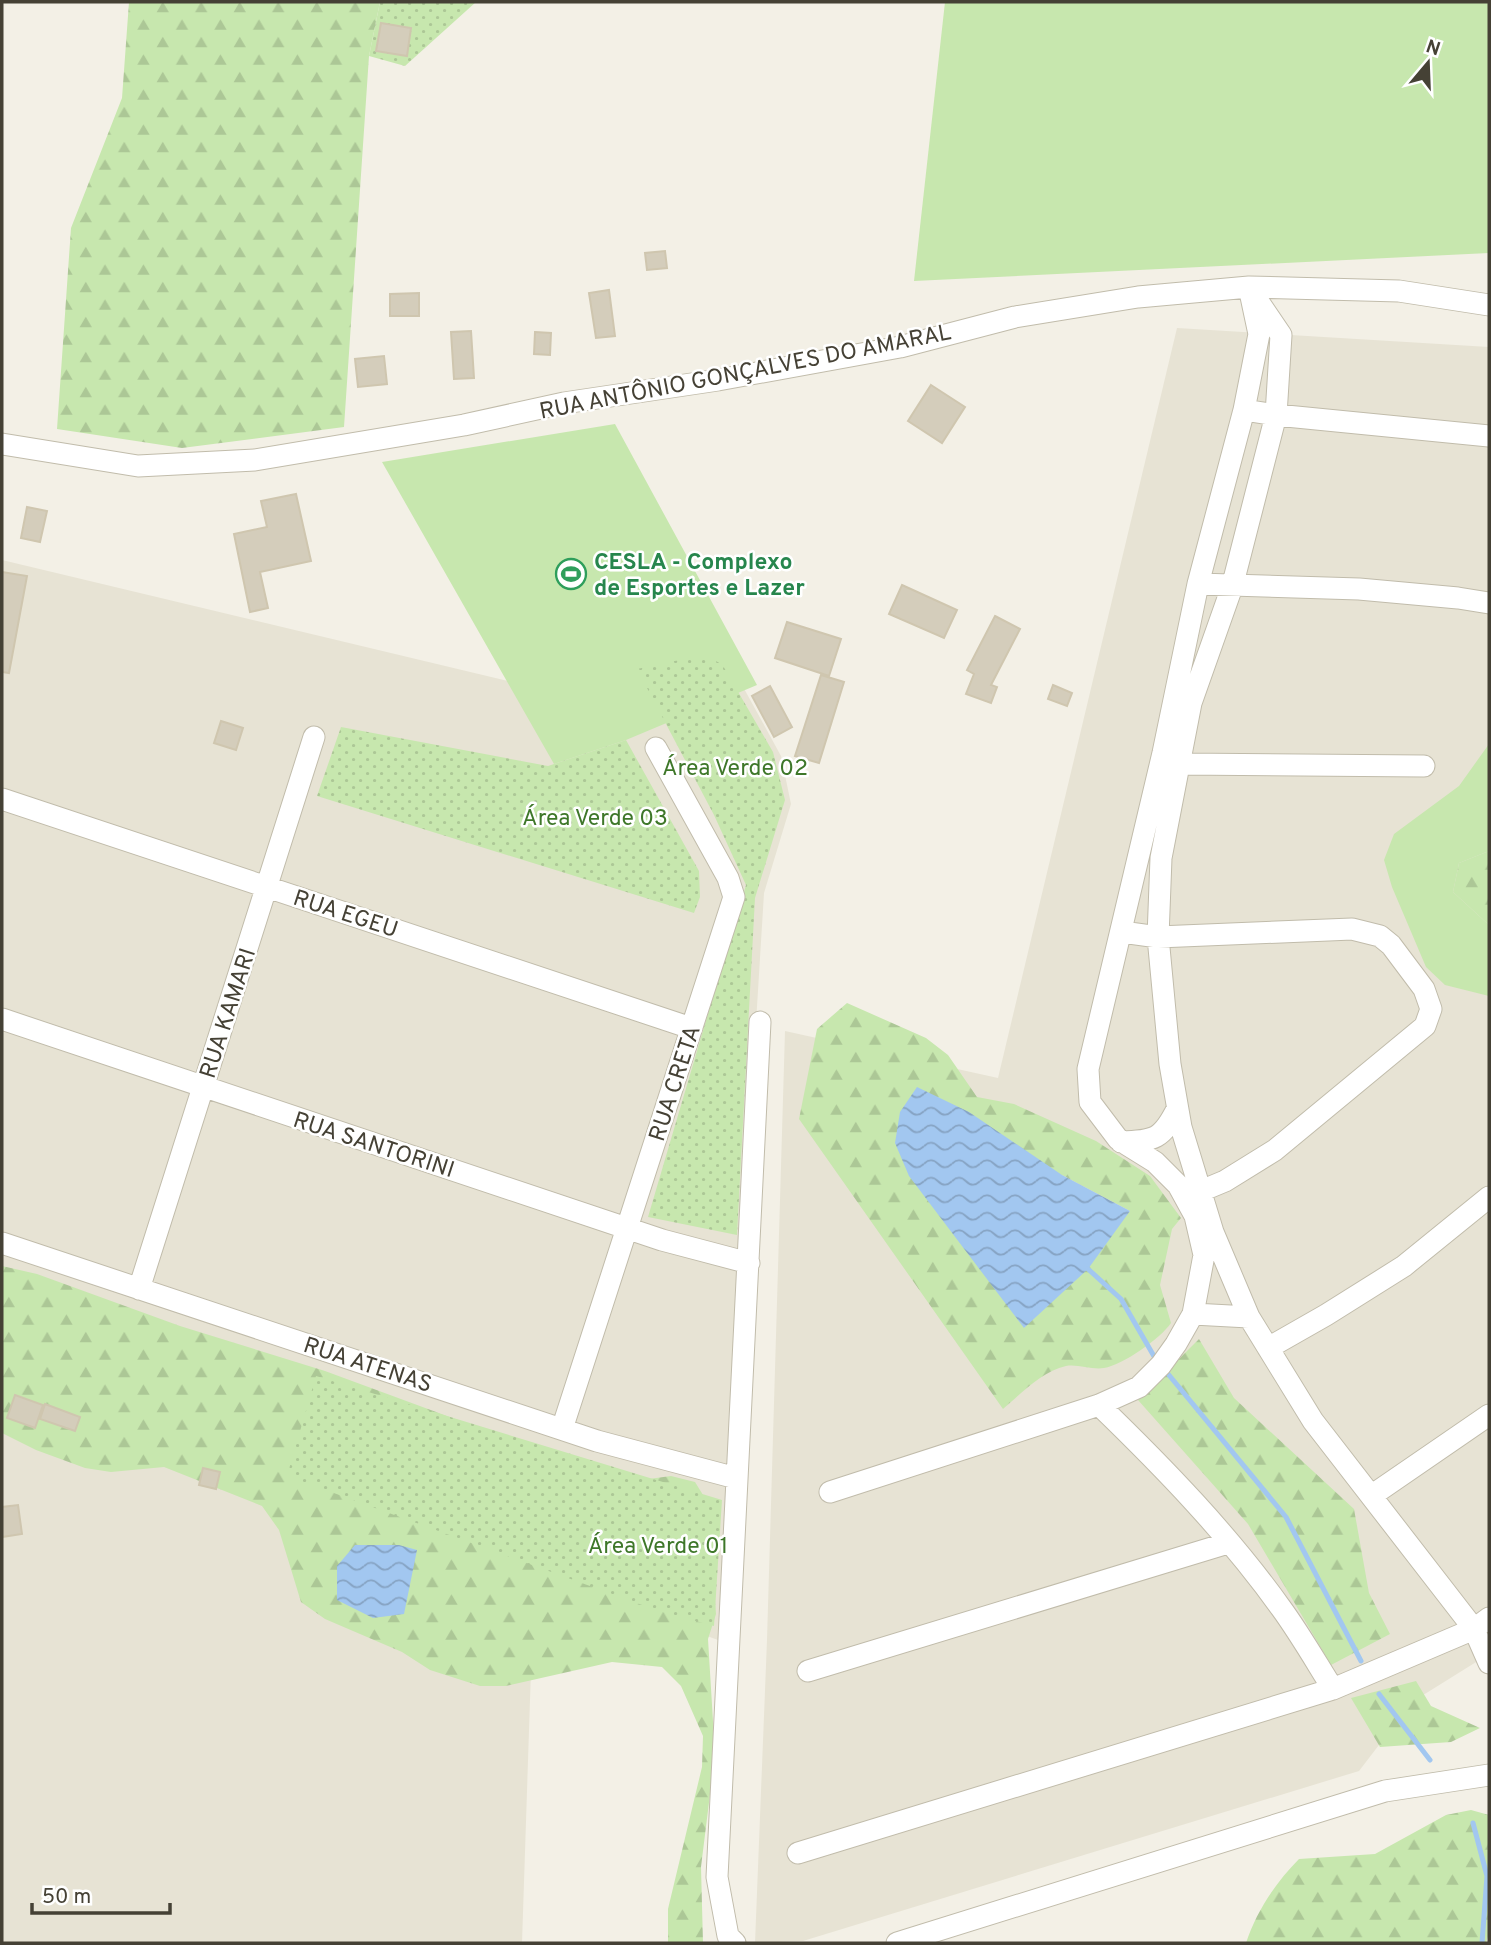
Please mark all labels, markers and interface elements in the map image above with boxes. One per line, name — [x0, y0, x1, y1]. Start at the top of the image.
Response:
north arrow — [1393, 28, 1463, 98]
text: N — [1423, 35, 1443, 62]
street label: RUA ANTÔNIO GONÇALVES DO AMARAL — [537, 317, 954, 428]
place label: CESLA - Complexo de Esportes e Lazer — [594, 549, 805, 604]
sports icon: CESLA - Complexo de Esportes e Lazer — [554, 557, 588, 591]
park label: Área Verde 02 — [662, 754, 808, 784]
park label: Área Verde 03 — [522, 804, 668, 834]
street label: RUA EGEU — [289, 885, 401, 946]
street label: RUA KAMARI — [195, 945, 264, 1083]
street label: RUA CRETA — [644, 1022, 709, 1145]
street label: RUA SANTORINI — [289, 1107, 458, 1186]
street label: RUA ATENAS — [299, 1332, 435, 1401]
park label: Área Verde 01 — [588, 1532, 728, 1562]
scale bar — [32, 1871, 170, 1915]
text: 50 m — [42, 1884, 91, 1911]

